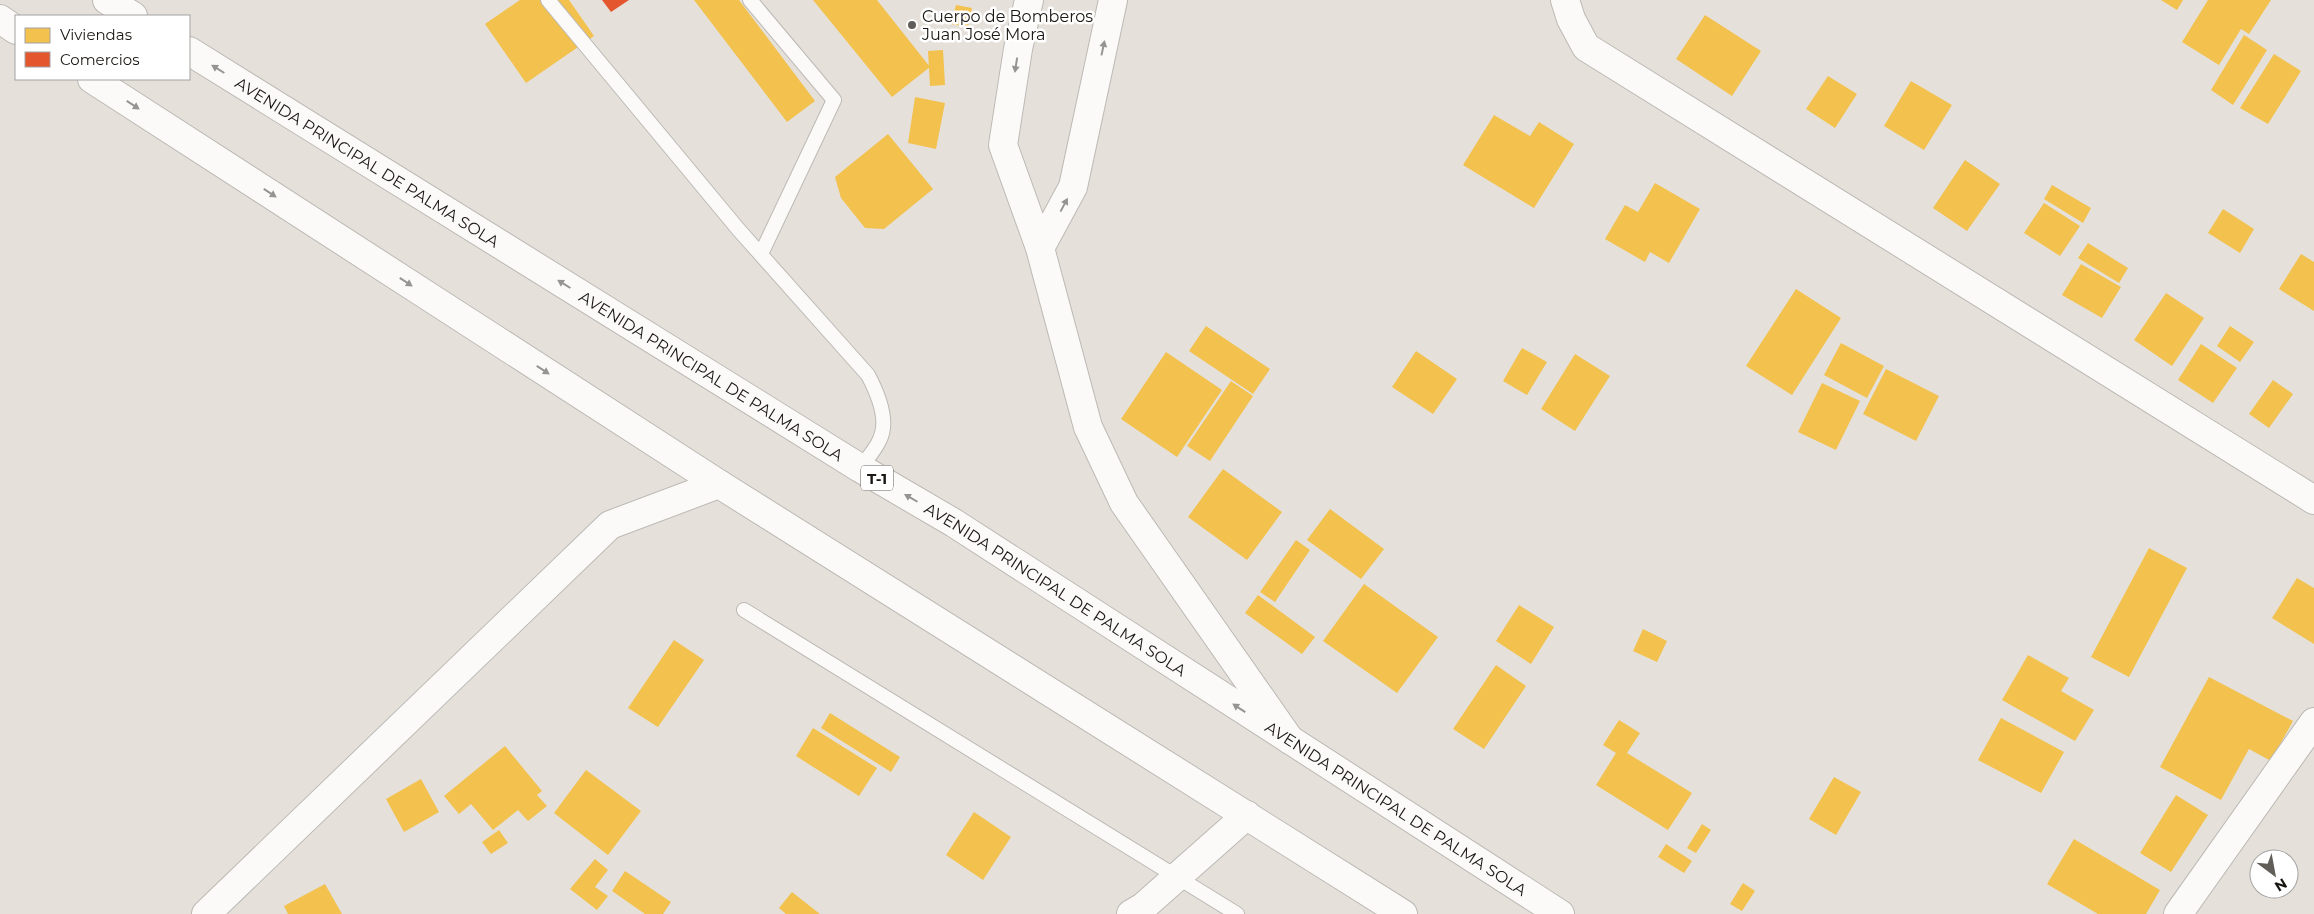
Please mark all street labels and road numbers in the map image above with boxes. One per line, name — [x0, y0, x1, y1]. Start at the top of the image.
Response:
street label: AVENIDA PRINCIPAL DE PALMA SOLA — [232, 73, 503, 251]
street label: AVENIDA PRINCIPAL DE PALMA SOLA — [576, 287, 847, 465]
road number: T-1 — [861, 466, 893, 490]
street label: AVENIDA PRINCIPAL DE PALMA SOLA — [921, 498, 1190, 680]
street label: AVENIDA PRINCIPAL DE PALMA SOLA — [1262, 717, 1531, 900]

